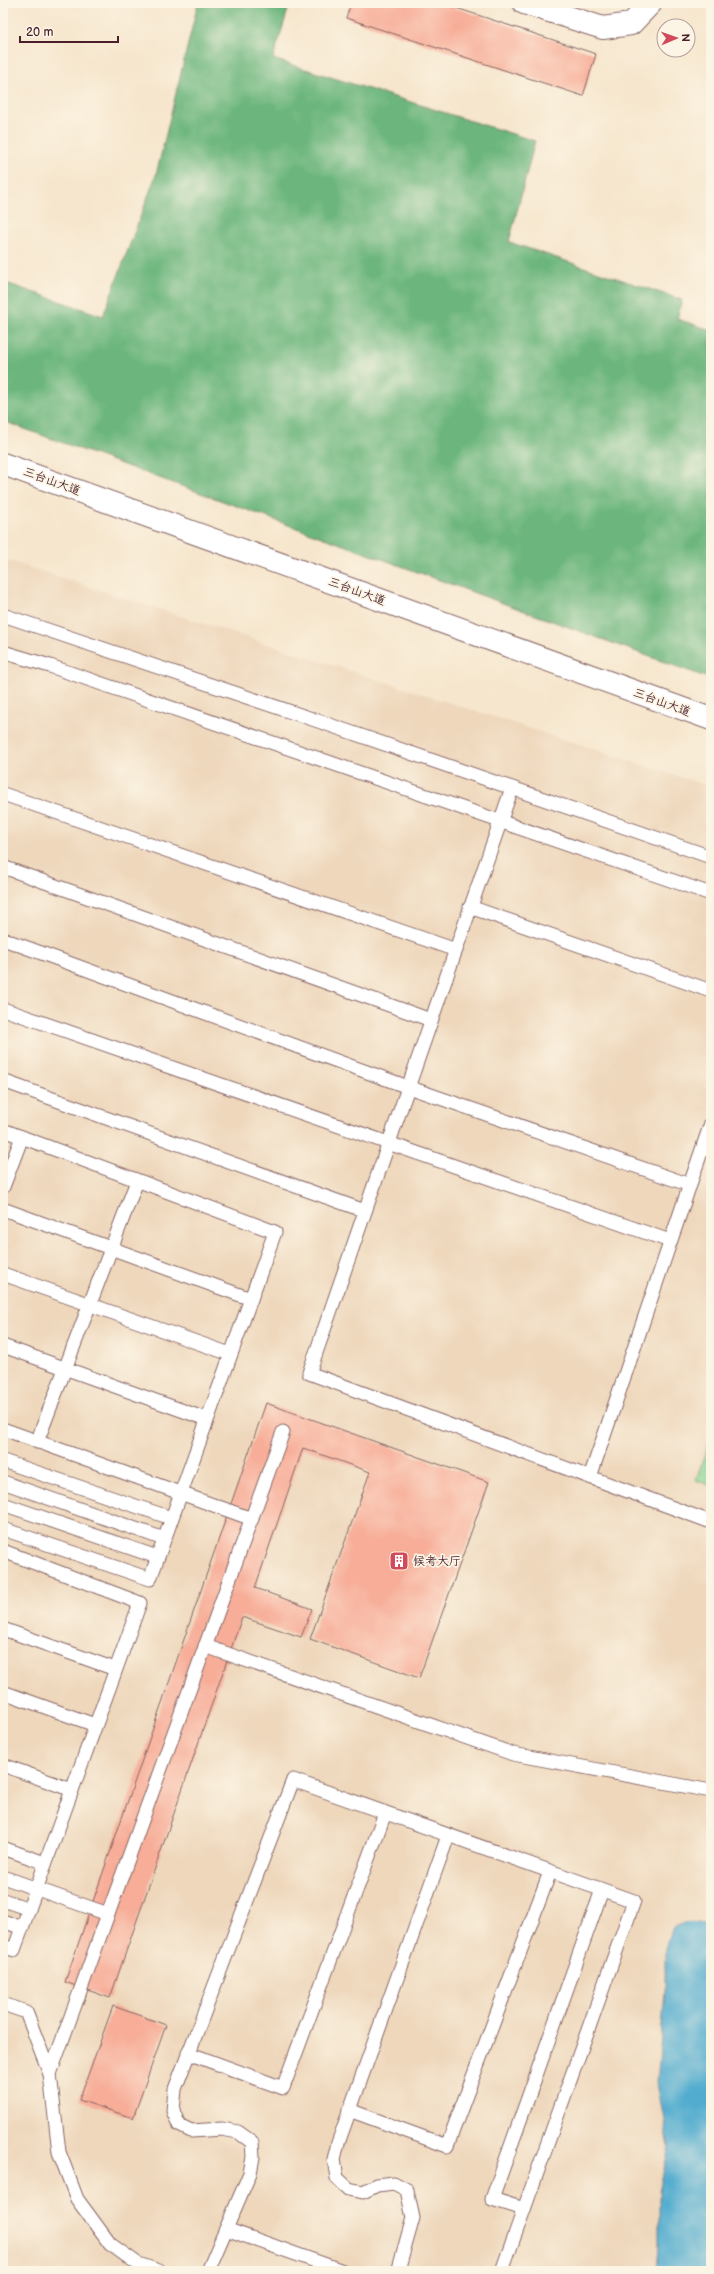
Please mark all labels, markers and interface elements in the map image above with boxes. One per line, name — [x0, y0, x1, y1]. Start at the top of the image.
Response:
scale bar — [20, 18, 118, 44]
north arrow — [656, 18, 696, 58]
text: 20 m — [26, 25, 53, 40]
text: N — [679, 33, 692, 42]
street label: 三台山大道 — [21, 464, 83, 499]
street label: 三台山大道 — [326, 574, 388, 609]
street label: 三台山大道 — [631, 685, 693, 720]
building icon: 候考大厅 — [388, 1550, 410, 1572]
place label: 候考大厅 — [413, 1554, 461, 1569]

